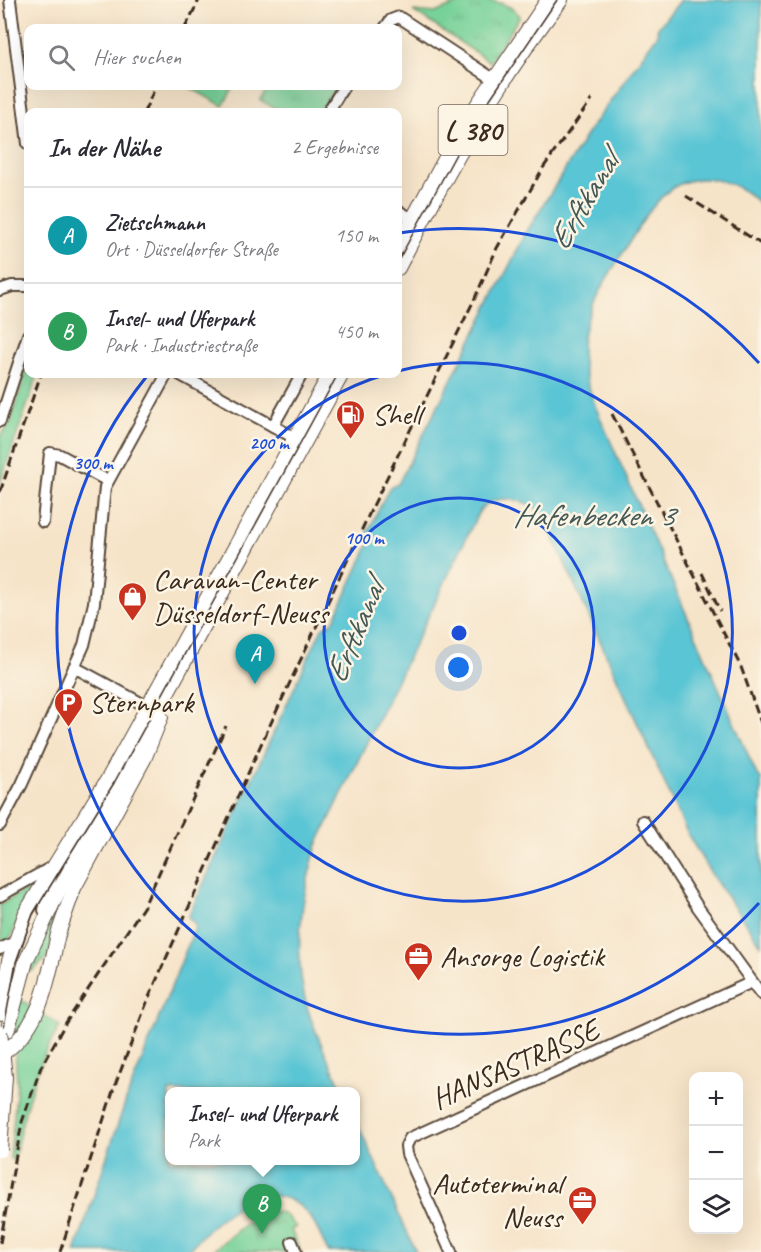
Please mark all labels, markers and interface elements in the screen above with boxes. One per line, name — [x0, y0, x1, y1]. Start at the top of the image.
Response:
search box — [24, 24, 402, 90]
icon: search — [45, 41, 78, 74]
text: Hier suchen — [93, 43, 181, 71]
road number: L 380 — [438, 105, 508, 155]
text: In der Nähe — [48, 131, 160, 164]
text: 2 Ergebnisse — [291, 135, 378, 160]
water label: Erftkanal — [539, 136, 634, 257]
text: Zietschmann — [105, 209, 205, 237]
text: A — [62, 223, 73, 248]
text: 150 m — [335, 223, 378, 248]
text: Ort · Düsseldorfer Straße — [105, 237, 278, 262]
text: Insel- und Uferpark — [105, 305, 254, 333]
text: B — [62, 319, 73, 344]
text: 450 m — [335, 319, 378, 344]
text: Park · Industriestraße — [105, 333, 257, 358]
place label: Shell — [372, 395, 426, 433]
fuel station icon: Shell — [335, 398, 367, 440]
text: 200 m — [250, 432, 290, 454]
text: 300 m — [74, 452, 114, 474]
water label: Hafenbecken 3 — [513, 495, 679, 536]
text: 100 m — [345, 527, 385, 549]
place label: Caravan-Center Düsseldorf-Neuss — [153, 560, 331, 632]
water label: Erftkanal — [315, 566, 398, 689]
shop icon: Caravan-Center Düsseldorf-Neuss — [116, 580, 148, 622]
centre of rings — [449, 623, 469, 643]
pin: A — [236, 634, 274, 684]
your location — [444, 653, 473, 682]
place label: Sternpark — [89, 683, 195, 721]
parking icon: Sternpark — [52, 686, 84, 728]
place label: Ansorge Logistik — [440, 937, 606, 975]
office icon: Ansorge Logistik — [403, 940, 435, 982]
street label: HANSASTRASSE — [426, 1009, 608, 1118]
map controls — [689, 1072, 743, 1234]
button: + — [689, 1072, 743, 1126]
popup — [165, 1087, 360, 1165]
text: Insel- und Uferpark — [188, 1100, 337, 1128]
button: − — [689, 1126, 743, 1180]
text: Park — [188, 1128, 220, 1153]
place label: Autoterminal Neuss — [432, 1164, 567, 1236]
button: layers — [689, 1180, 743, 1234]
pin: B — [242, 1184, 282, 1234]
office icon: Autoterminal Neuss — [567, 1184, 599, 1226]

